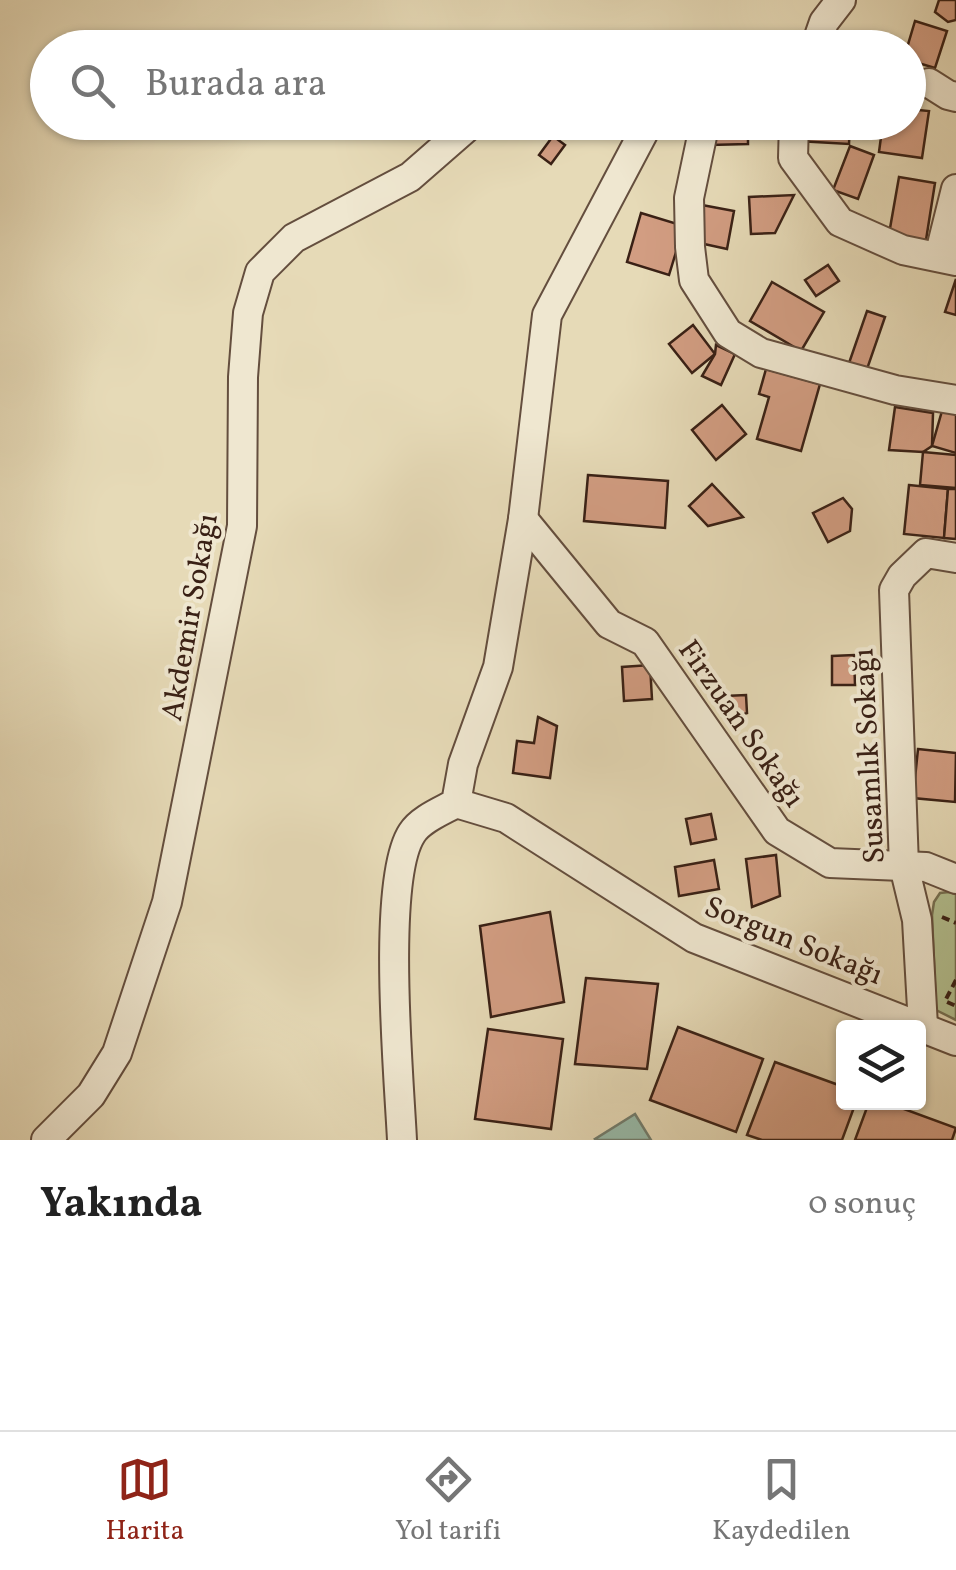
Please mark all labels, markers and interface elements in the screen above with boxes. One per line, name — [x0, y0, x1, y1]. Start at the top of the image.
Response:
search box — [30, 30, 926, 140]
icon: search — [65, 58, 120, 113]
text: Burada ara — [145, 59, 327, 112]
street label: Akdemir Sokağı — [152, 510, 230, 724]
street label: Firzuan Sokağı — [667, 632, 814, 817]
street label: Susamlık Sokağı — [843, 647, 897, 865]
street label: Sorgun Sokağı — [698, 887, 889, 997]
map controls — [836, 1020, 926, 1110]
button: layers — [836, 1020, 926, 1110]
text: Yakında — [40, 1176, 203, 1235]
text: 0 sonuç — [808, 1183, 916, 1227]
tab: Harita — [105, 1452, 184, 1551]
tab: Yol tarifi — [395, 1452, 501, 1551]
tab: Kaydedilen — [712, 1452, 851, 1551]

